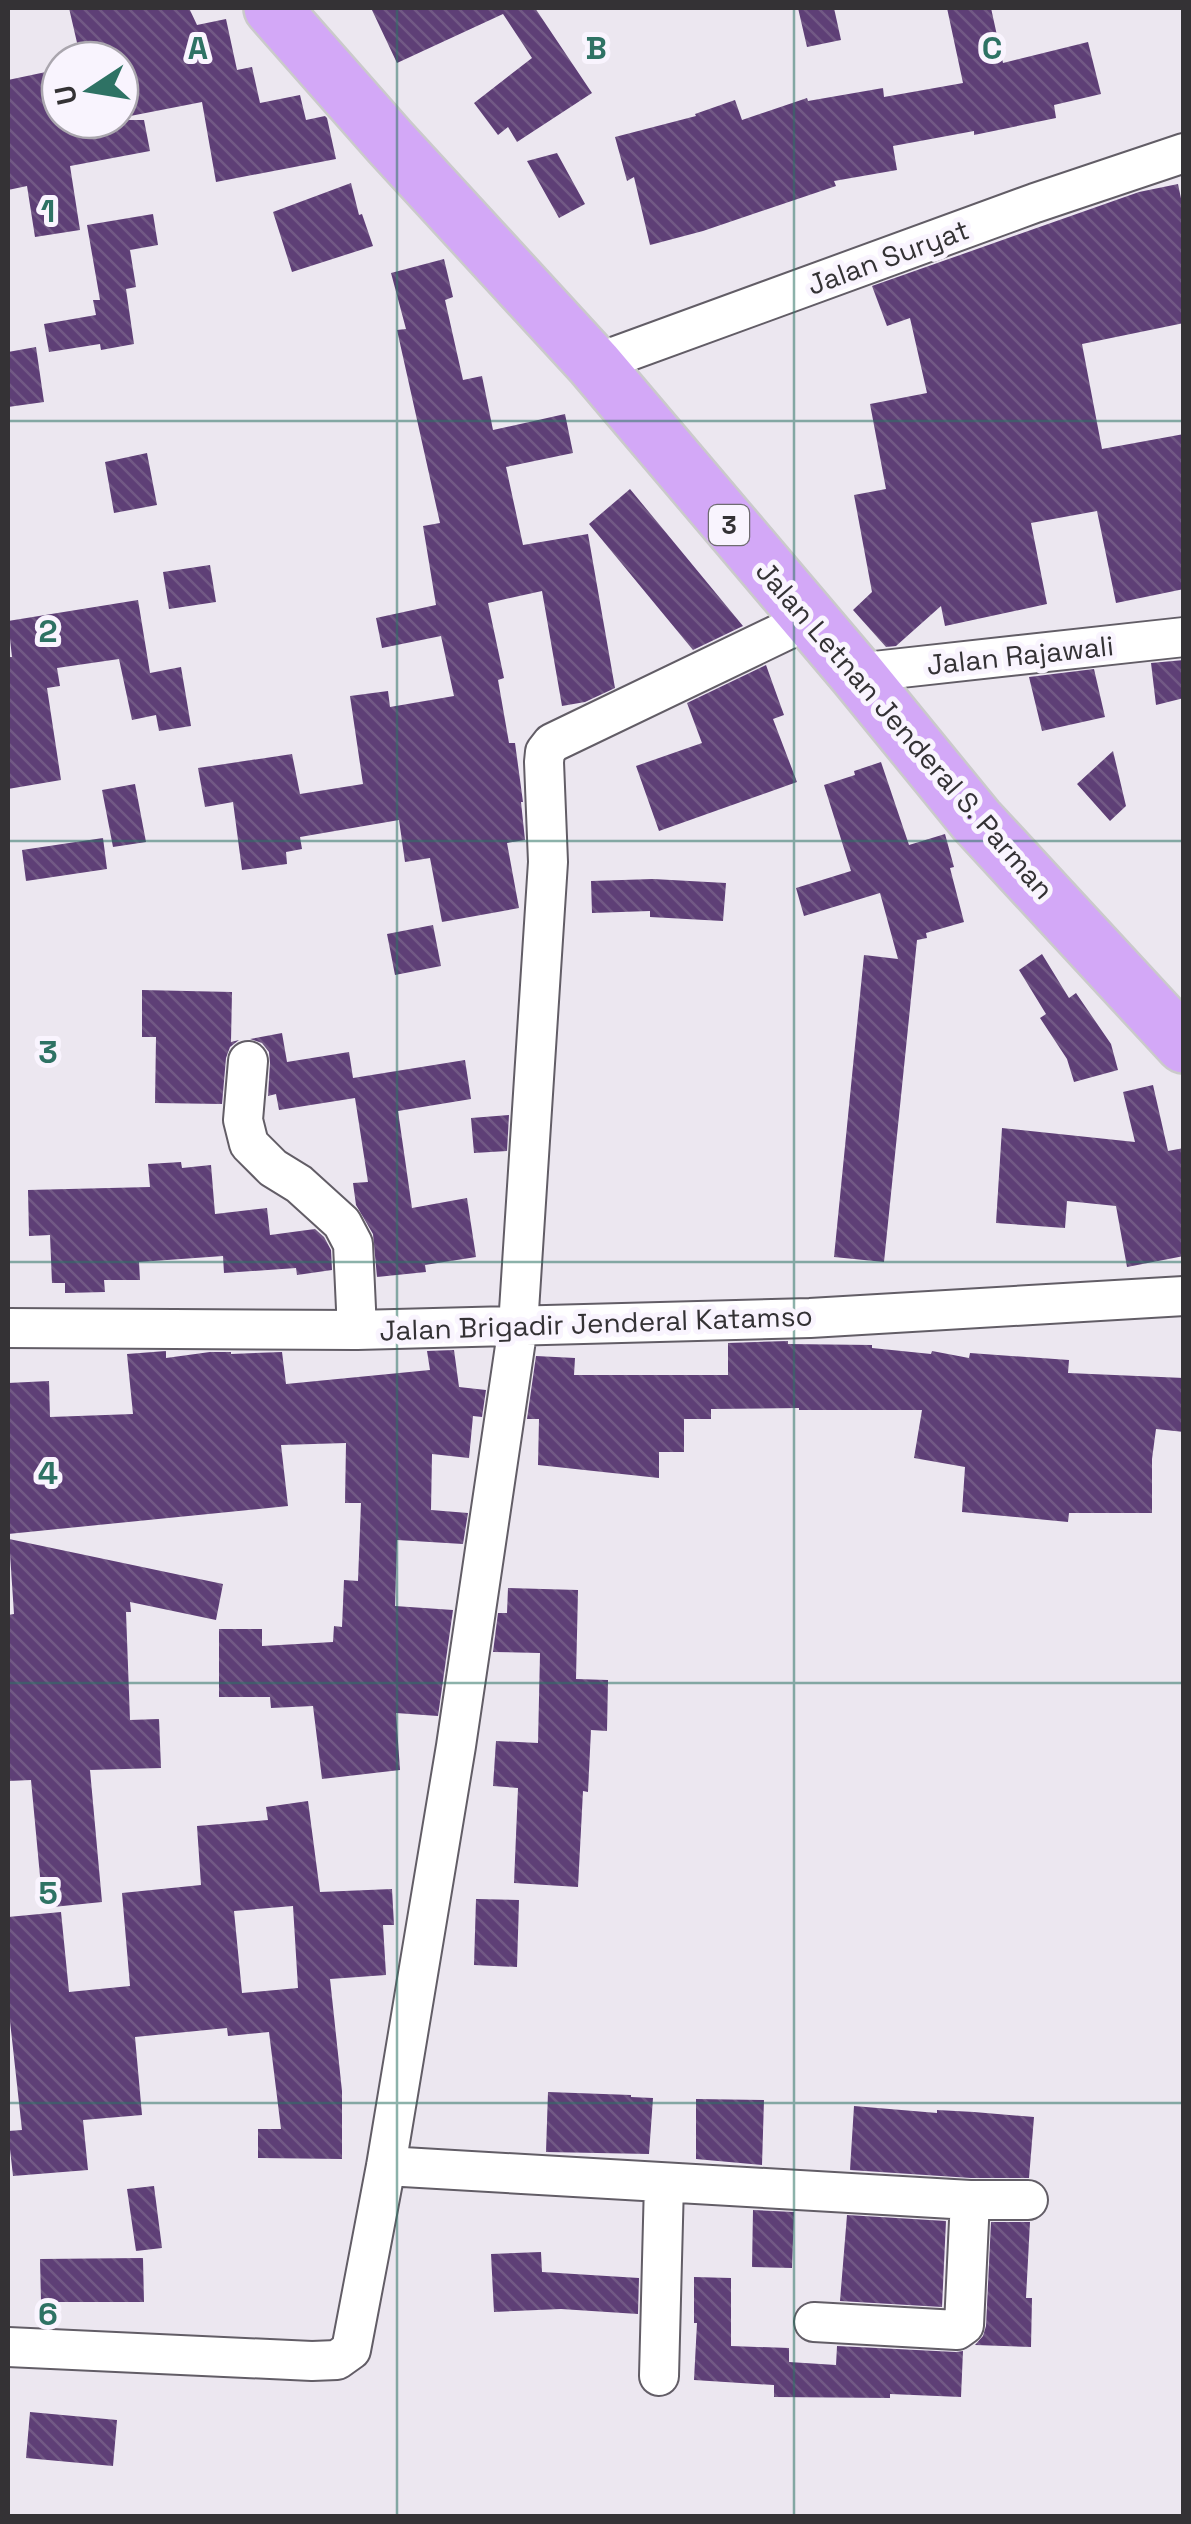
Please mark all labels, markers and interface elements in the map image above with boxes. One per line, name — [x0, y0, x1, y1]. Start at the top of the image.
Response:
text: A — [188, 28, 208, 68]
text: B — [585, 28, 607, 68]
text: C — [982, 28, 1002, 68]
north arrow — [40, 40, 140, 140]
text: U — [46, 82, 85, 108]
text: 1 — [41, 191, 55, 231]
street label: Jalan Suryat — [802, 211, 974, 303]
road number: 3 — [709, 505, 749, 545]
street label: Jalan Letnan Jenderal S. Parman — [748, 553, 1062, 907]
text: 2 — [38, 611, 58, 651]
street label: Jalan Rajawali — [925, 627, 1115, 683]
text: 3 — [38, 1032, 58, 1072]
street label: Jalan Brigadir Jenderal Katamso — [379, 1297, 813, 1349]
text: 4 — [38, 1453, 58, 1493]
text: 5 — [38, 1873, 58, 1913]
text: 6 — [38, 2294, 58, 2334]

